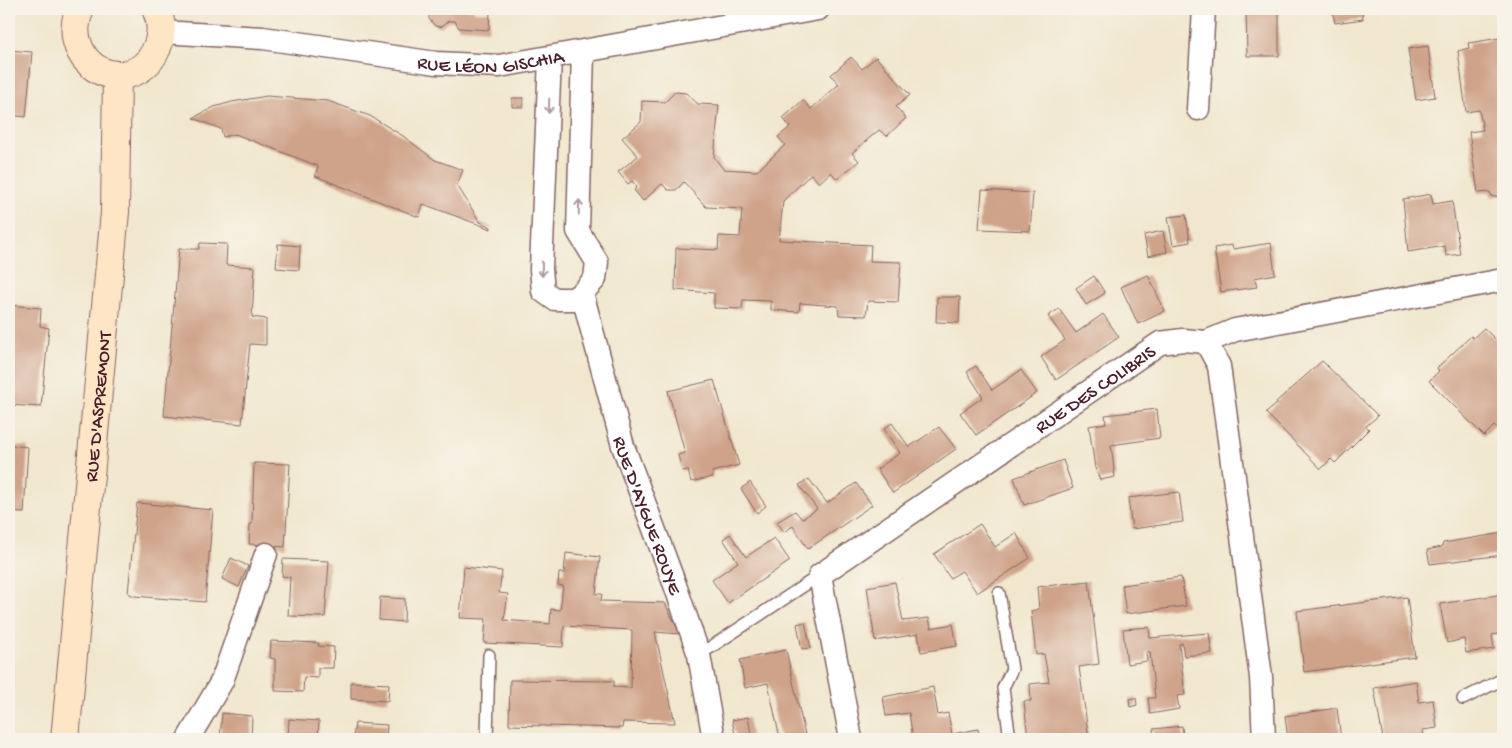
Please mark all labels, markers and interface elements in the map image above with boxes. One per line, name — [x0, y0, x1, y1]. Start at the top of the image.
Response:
street label: RUE LÉON GISCHIA — [416, 46, 568, 81]
one-way arrow — [544, 98, 553, 114]
one-way arrow — [574, 199, 584, 215]
one-way arrow — [537, 260, 547, 276]
street label: RUE D'ASPREMONT — [81, 330, 119, 483]
street label: RUE DES COLIBRIS — [1031, 341, 1161, 440]
street label: RUE D'AYGUE ROUYE — [606, 434, 686, 599]

